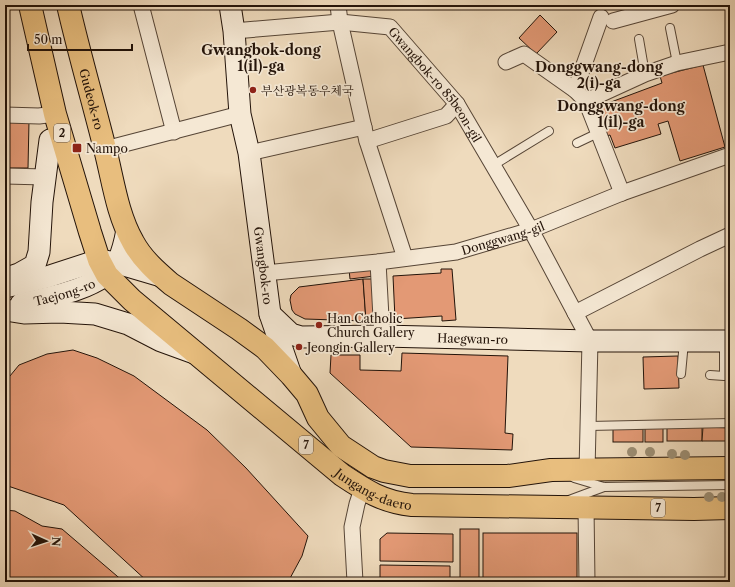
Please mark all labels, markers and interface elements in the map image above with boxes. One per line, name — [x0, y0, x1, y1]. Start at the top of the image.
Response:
street label: Gwangbok-ro 85beon-gil — [386, 23, 485, 145]
scale bar — [28, 26, 132, 52]
text: 50 m — [34, 32, 63, 47]
district label: Gwangbok-dong 1(il)-ga — [201, 41, 322, 75]
district label: Donggwang-dong 2(i)-ga — [535, 58, 664, 92]
street label: Gudeok-ro — [77, 67, 107, 131]
place label: 부산광복동우체국 — [261, 83, 354, 98]
marker: 부산광복동우체국 — [248, 85, 258, 95]
district label: Donggwang-dong 1(il)-ga — [557, 97, 686, 131]
road number: 2 — [54, 124, 70, 142]
place label: Nampo — [86, 141, 128, 156]
marker: Nampo — [71, 142, 83, 154]
street label: Donggwang-gil — [459, 218, 547, 258]
street label: Gwangbok-ro — [251, 226, 276, 305]
street label: Taejong-ro — [32, 275, 98, 309]
place label: Han Catholic Church Gallery — [327, 311, 415, 340]
marker: Han Catholic Church Gallery — [314, 320, 324, 330]
street label: Haegwan-ro — [437, 330, 508, 347]
place label: Jeongin Gallery — [305, 340, 395, 355]
marker: Jeongin Gallery — [294, 342, 304, 352]
road number: 7 — [299, 436, 313, 454]
street label: Jungang-daero — [330, 464, 413, 512]
road number: 7 — [651, 499, 665, 517]
north arrow — [26, 521, 66, 561]
text: N — [49, 536, 63, 547]

